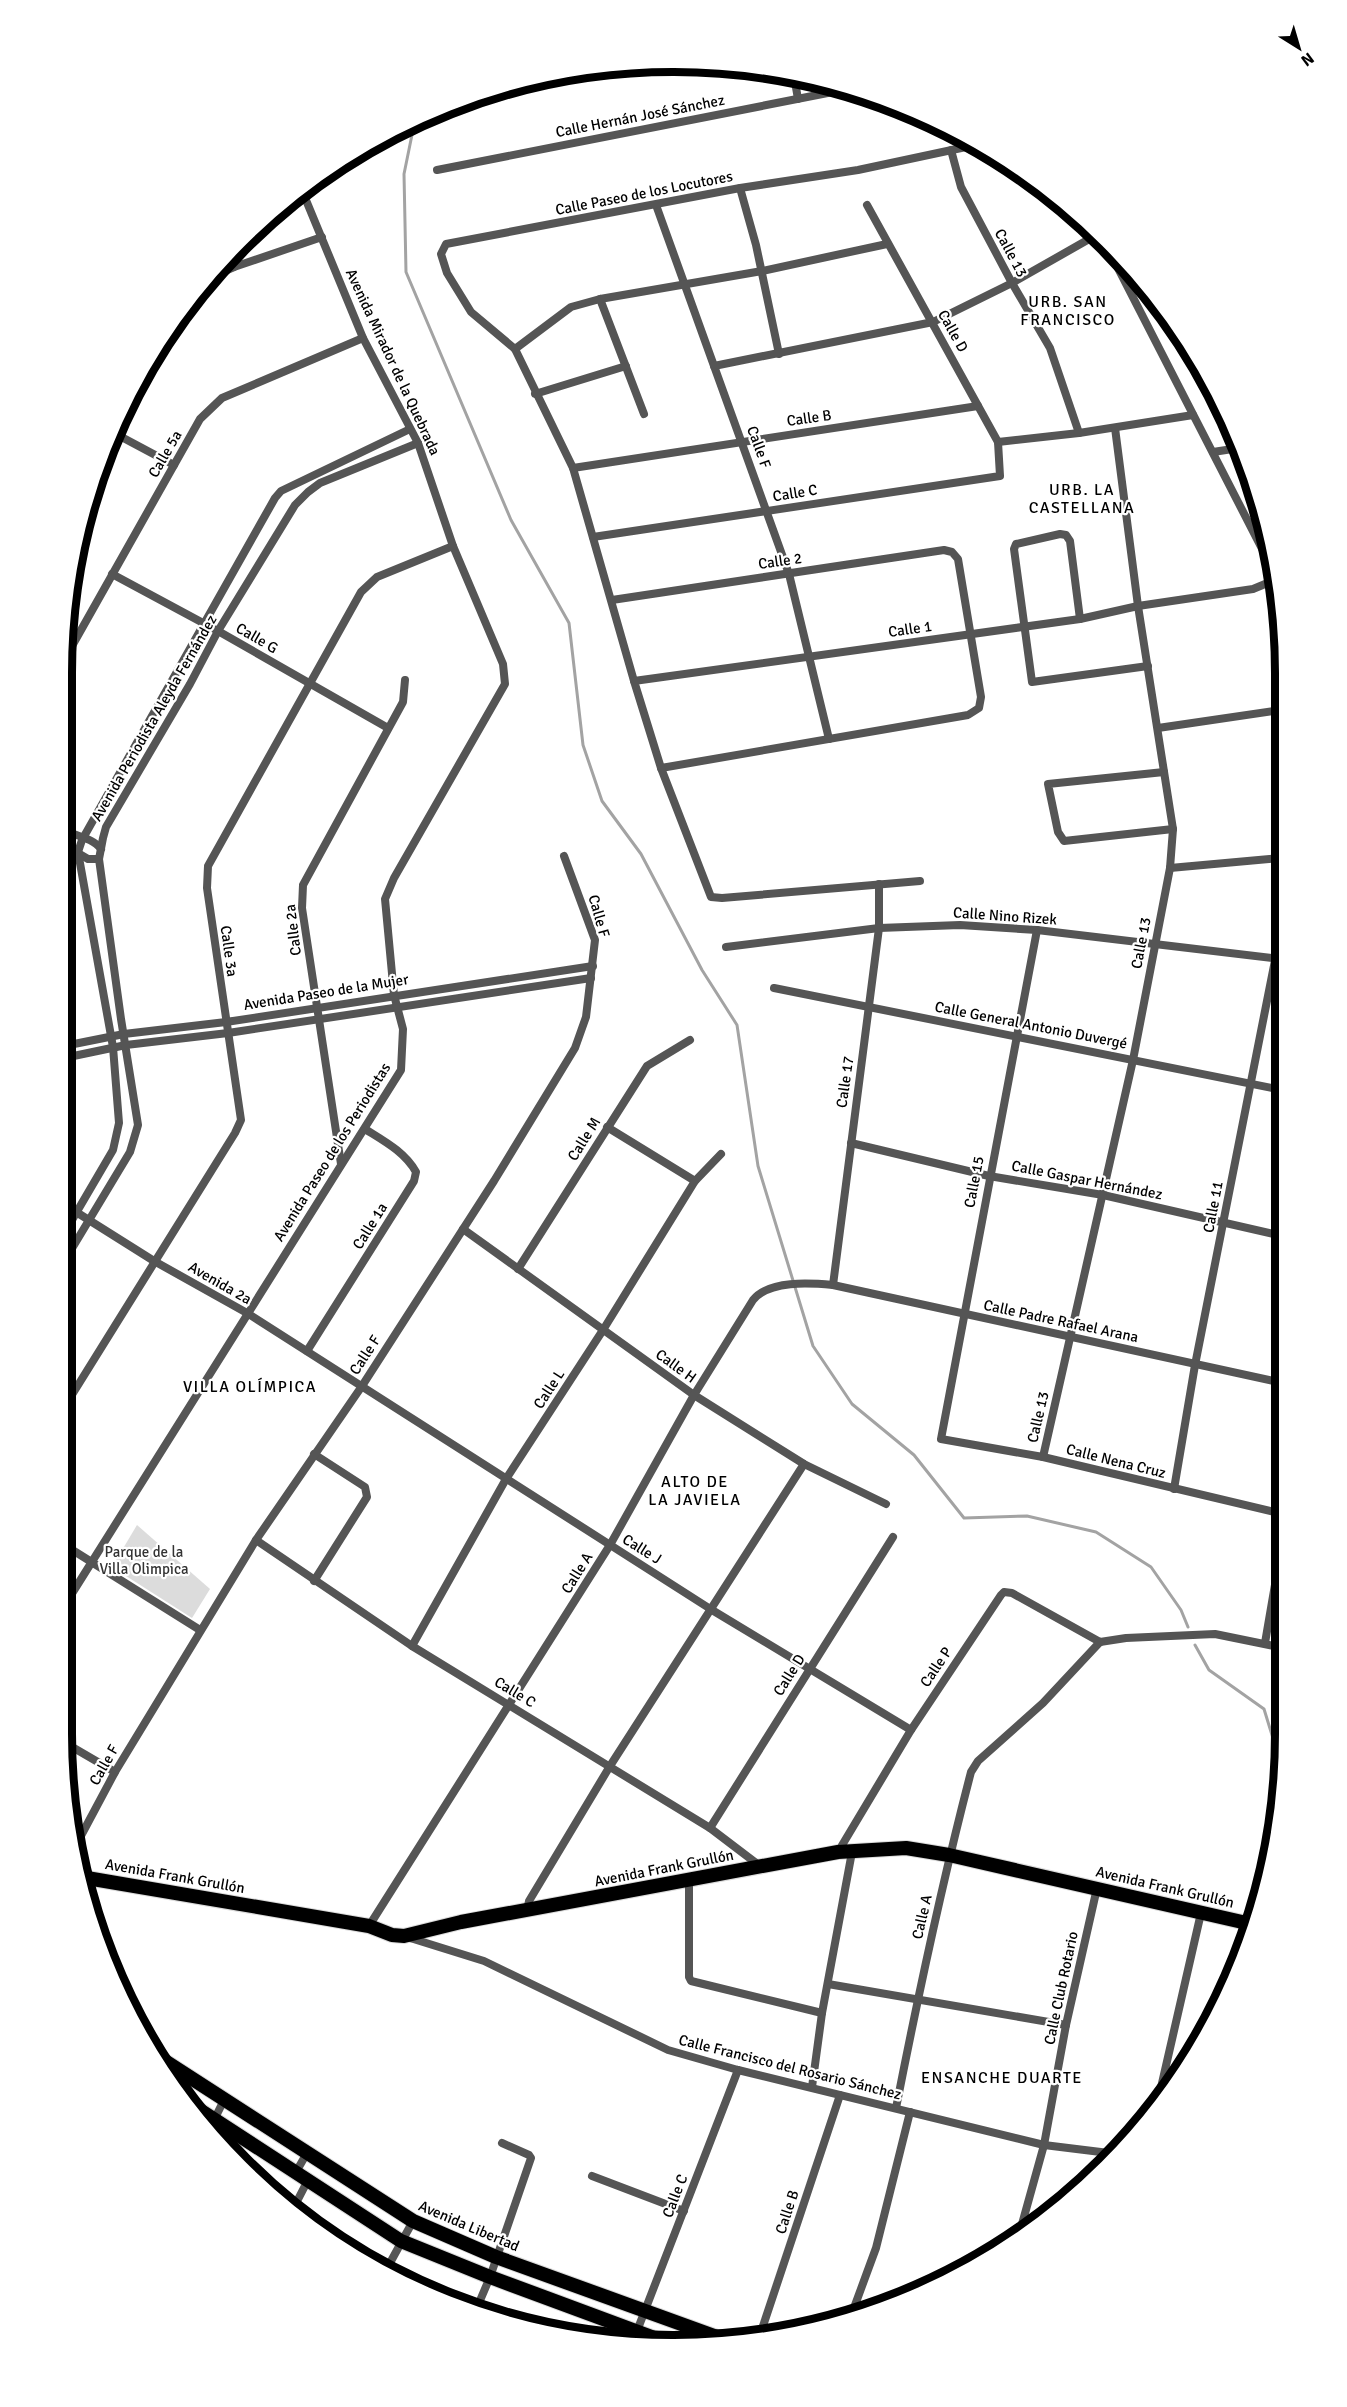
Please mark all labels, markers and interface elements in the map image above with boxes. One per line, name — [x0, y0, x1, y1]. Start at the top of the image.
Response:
north arrow — [1269, 18, 1329, 78]
text: N — [1297, 48, 1318, 71]
street label: Calle Hernán José Sánchez — [554, 91, 726, 141]
street label: Calle Paseo de los Locutores — [554, 167, 735, 219]
street label: Calle 13 — [991, 226, 1031, 280]
street label: Avenida Mirador de la Quebrada — [342, 266, 444, 458]
district label: URB. SAN FRANCISCO — [1020, 292, 1116, 330]
street label: Calle D — [934, 307, 972, 355]
street label: Calle B — [785, 406, 833, 430]
street label: Calle F — [743, 423, 775, 471]
street label: Calle 5a — [144, 427, 186, 481]
district label: URB. LA CASTELLANA — [1029, 480, 1135, 518]
street label: Calle C — [771, 481, 819, 505]
street label: Calle 2 — [757, 549, 803, 573]
street label: Avenida Periodista Aleyda Fernández — [87, 611, 221, 824]
street label: Calle 1 — [887, 617, 933, 641]
street label: Calle G — [233, 619, 281, 657]
street label: Calle F — [584, 893, 614, 940]
street label: Calle 2a — [281, 903, 305, 957]
street label: Calle Nino Rizek — [952, 903, 1058, 929]
street label: Calle 13 — [1127, 916, 1155, 970]
street label: Calle 3a — [216, 924, 242, 978]
street label: Avenida Paseo de la Mujer — [242, 970, 410, 1014]
street label: Calle General Antonio Duvergé — [933, 997, 1129, 1053]
street label: Calle 17 — [832, 1055, 858, 1109]
street label: Avenida Paseo de los Periodistas — [270, 1059, 395, 1245]
street label: Calle M — [564, 1114, 604, 1164]
street label: Calle 15 — [960, 1155, 988, 1209]
street label: Calle Gaspar Hernández — [1010, 1157, 1164, 1204]
street label: Calle 11 — [1199, 1180, 1227, 1234]
street label: Calle 1a — [349, 1199, 391, 1253]
street label: Avenida 2a — [185, 1258, 255, 1308]
street label: Calle Padre Rafael Arana — [982, 1296, 1140, 1346]
street label: Calle F — [346, 1332, 385, 1378]
street label: Calle H — [652, 1345, 700, 1387]
street label: Calle L — [530, 1366, 569, 1412]
district label: VILLA OLÍMPICA — [183, 1377, 317, 1397]
street label: Calle 13 — [1023, 1390, 1053, 1444]
street label: Calle Nena Cruz — [1064, 1440, 1168, 1482]
district label: ALTO DE LA JAVIELA — [648, 1472, 742, 1510]
street label: Calle J — [619, 1530, 665, 1568]
park label: Parque de la Villa Olimpica — [99, 1543, 189, 1578]
street label: Calle A — [557, 1549, 597, 1597]
street label: Calle P — [916, 1644, 956, 1690]
street label: Calle D — [769, 1651, 809, 1699]
street label: Calle C — [491, 1673, 539, 1711]
street label: Calle F — [85, 1741, 123, 1788]
street label: Avenida Frank Grullón — [593, 1846, 735, 1890]
street label: Avenida Frank Grullón — [104, 1855, 246, 1897]
street label: Avenida Frank Grullón — [1094, 1862, 1236, 1912]
street label: Calle A — [908, 1893, 936, 1941]
street label: Calle Club Rotario — [1040, 1929, 1082, 2046]
street label: Calle Francisco del Rosario Sánchez — [677, 2031, 904, 2103]
district label: ENSANCHE DUARTE — [921, 2068, 1083, 2088]
street label: Calle C — [659, 2172, 691, 2220]
street label: Calle B — [771, 2188, 803, 2236]
street label: Avenida Libertad — [416, 2197, 522, 2255]

